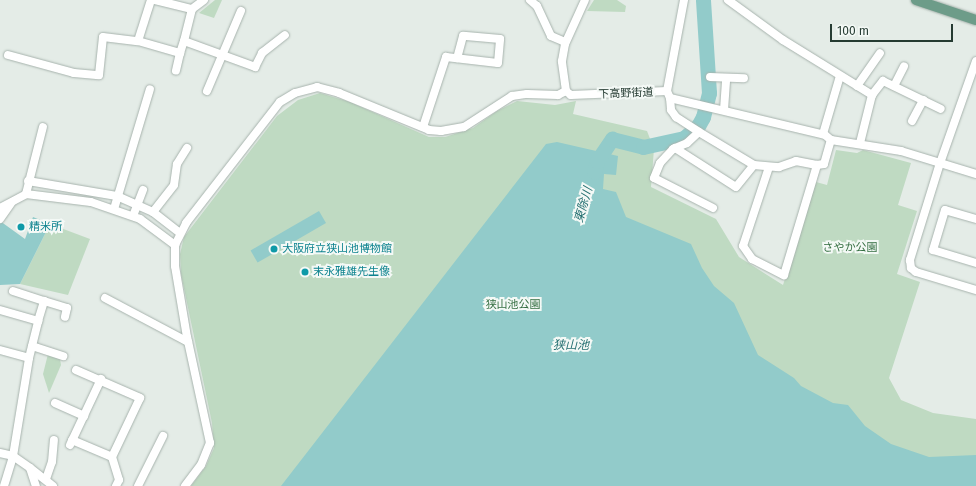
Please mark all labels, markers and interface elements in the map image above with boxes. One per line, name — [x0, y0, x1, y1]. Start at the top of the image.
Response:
scale bar — [832, 16, 955, 42]
text: 100 m — [837, 24, 869, 38]
street label: 下高野街道 — [598, 86, 654, 102]
water label: 東除川 — [572, 186, 596, 224]
place label: 精米所 — [29, 220, 62, 234]
marker: 精米所 — [16, 222, 26, 232]
park label: さやか公園 — [823, 241, 877, 255]
place label: 大阪府立狭山池博物館 — [282, 242, 392, 256]
marker: 大阪府立狭山池博物館 — [269, 244, 279, 254]
place label: 末永雅雄先生像 — [313, 265, 390, 279]
marker: 末永雅雄先生像 — [300, 267, 310, 277]
park label: 狭山池公園 — [486, 298, 540, 312]
water label: 狭山池 — [553, 339, 589, 353]

